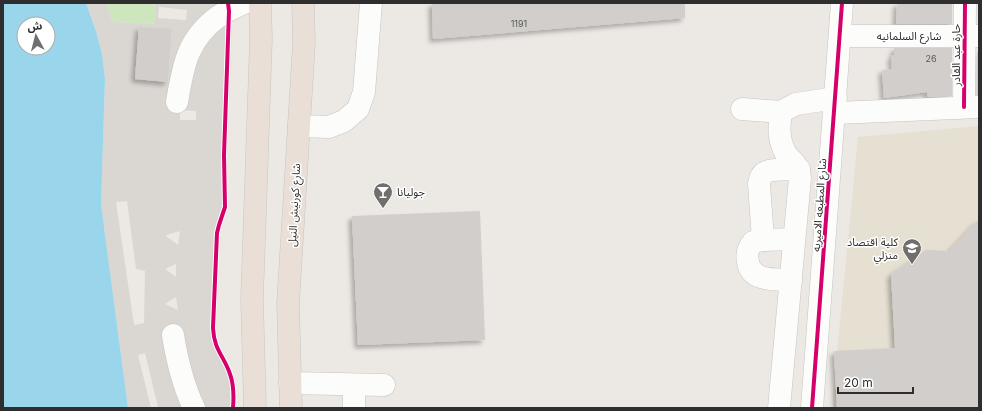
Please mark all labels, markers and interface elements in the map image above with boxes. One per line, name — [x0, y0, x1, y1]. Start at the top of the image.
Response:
north arrow — [16, 16, 56, 56]
text: ش — [26, 18, 43, 34]
house number: 1191 — [511, 18, 527, 29]
street label: حارة عبد القادر — [949, 23, 963, 87]
street label: شارع السلمانيه — [877, 29, 942, 44]
house number: 26 — [925, 53, 937, 64]
street label: شارع المطبعه الاميريه — [809, 157, 830, 252]
street label: شارع كورنيش النيل — [285, 163, 304, 247]
bar icon: جوليانا — [372, 181, 394, 209]
place label: جوليانا — [397, 185, 426, 199]
place label: كلية اقتصاد منزلي — [847, 235, 898, 265]
school or university icon: كلية اقتصاد منزلي — [901, 237, 923, 265]
scale bar — [838, 369, 913, 395]
text: 20 m — [844, 375, 873, 390]

